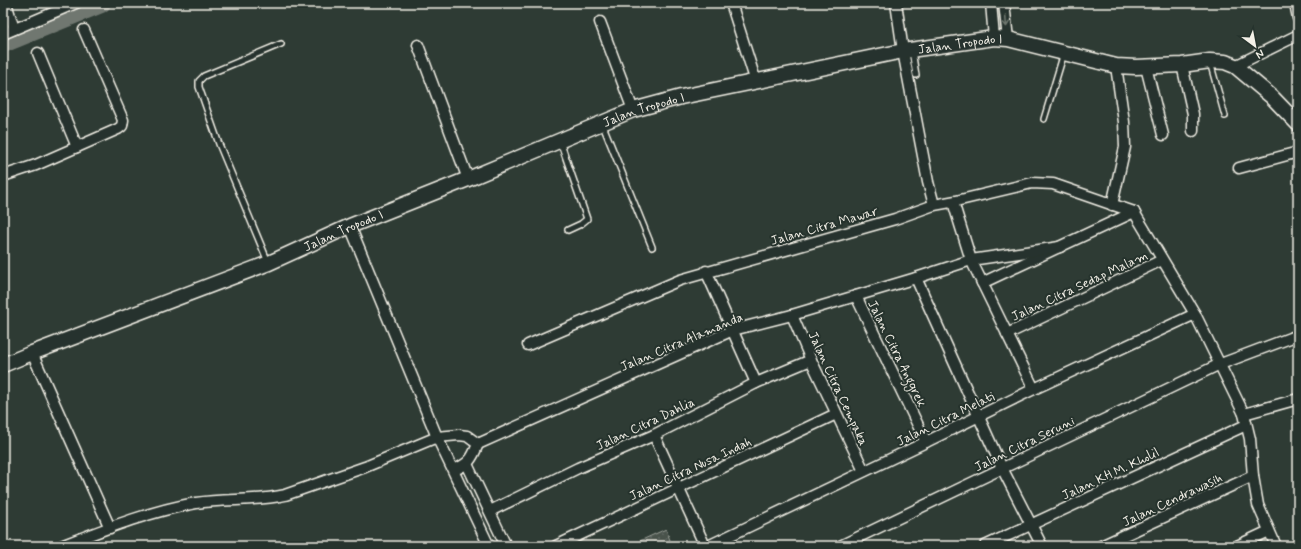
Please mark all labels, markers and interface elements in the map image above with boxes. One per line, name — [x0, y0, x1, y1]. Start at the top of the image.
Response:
one-way arrow — [1002, 14, 1010, 27]
north arrow — [1235, 26, 1275, 66]
street label: Jalan Tropodo I — [917, 31, 1003, 59]
text: N — [1253, 46, 1267, 62]
street label: Jalan Tropodo I — [600, 89, 686, 132]
street label: Jalan Citra Mawar — [769, 203, 881, 250]
street label: Jalan Tropodo I — [301, 207, 386, 256]
street label: Jalan Citra Sedap Malam — [1009, 247, 1151, 325]
street label: Jalan Citra Anggrek — [862, 297, 930, 411]
street label: Jalan Citra Alamanda — [618, 309, 745, 376]
street label: Jalan Citra Cempaka — [804, 329, 872, 449]
street label: Jalan Citra Melati — [894, 388, 997, 450]
street label: Jalan Citra Dahlia — [593, 394, 698, 455]
street label: Jalan Citra Seruni — [972, 413, 1078, 476]
street label: Jalan Citra Nusa Indah — [627, 434, 755, 505]
street label: Jalan KH M. Kholil — [1059, 444, 1162, 504]
street label: Jalan Cendrawasih — [1120, 470, 1225, 531]

